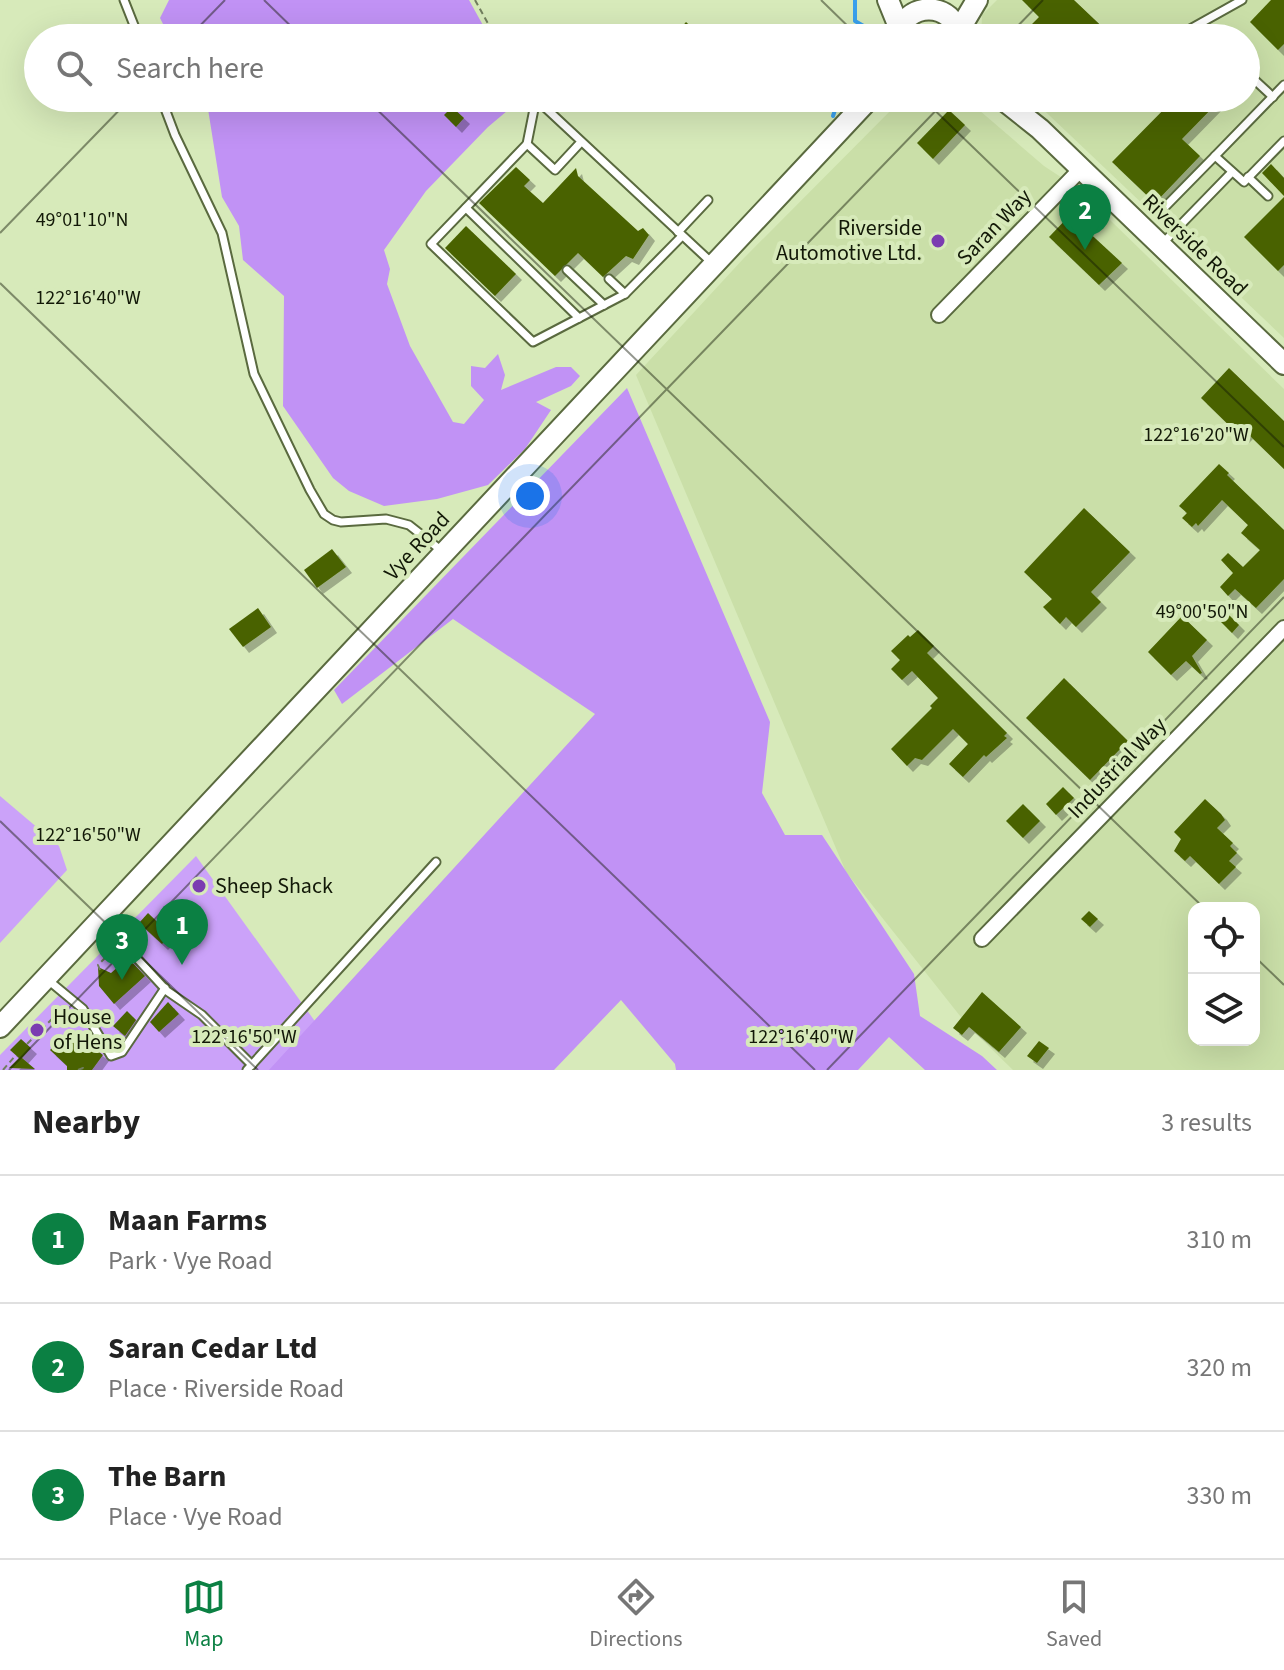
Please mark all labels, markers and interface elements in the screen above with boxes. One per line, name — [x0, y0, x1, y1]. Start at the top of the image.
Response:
search box — [24, 24, 1260, 112]
icon: search — [52, 46, 96, 90]
text: Search here — [116, 47, 264, 90]
street label: Saran Way — [949, 181, 1039, 273]
pin: 2 — [1059, 184, 1111, 250]
street label: Riverside Road — [1135, 186, 1255, 304]
text: 49°01'10"N — [36, 206, 128, 234]
place label: Riverside Automotive Ltd. — [776, 212, 922, 269]
marker: Riverside Automotive Ltd. — [929, 232, 947, 250]
text: 122°16'40"W — [35, 284, 141, 312]
text: 122°16'20"W — [1143, 421, 1249, 449]
your location — [510, 476, 550, 516]
street label: Vye Road — [377, 504, 457, 588]
text: 49°00'50"N — [1156, 598, 1248, 626]
street label: Industrial Way — [1060, 709, 1174, 826]
text: 122°16'50"W — [35, 821, 141, 849]
place label: Sheep Shack — [215, 870, 333, 902]
marker: Sheep Shack — [190, 877, 208, 895]
pin: 1 — [156, 899, 208, 965]
map controls — [1188, 902, 1260, 1046]
button: locate — [1188, 902, 1260, 974]
pin: 3 — [96, 914, 148, 980]
button: layers — [1188, 974, 1260, 1046]
place label: House of Hens — [53, 1001, 122, 1058]
marker: House of Hens — [28, 1021, 46, 1039]
text: 122°16'50"W — [191, 1023, 297, 1051]
text: 122°16'40"W — [748, 1023, 854, 1051]
text: Nearby — [32, 1098, 140, 1147]
text: 3 results — [1161, 1104, 1252, 1141]
text: Maan Farms — [108, 1199, 267, 1242]
text: 1 — [51, 1221, 65, 1258]
text: 310 m — [1186, 1221, 1252, 1258]
text: Park · Vye Road — [108, 1242, 273, 1279]
text: Saran Cedar Ltd — [108, 1327, 317, 1370]
text: 2 — [51, 1349, 65, 1386]
text: 320 m — [1186, 1349, 1252, 1386]
text: Place · Riverside Road — [108, 1370, 344, 1407]
text: The Barn — [108, 1455, 226, 1498]
text: 3 — [51, 1477, 65, 1514]
text: 330 m — [1186, 1477, 1252, 1514]
text: Place · Vye Road — [108, 1498, 283, 1535]
tab: Map — [182, 1575, 226, 1655]
tab: Directions — [589, 1575, 682, 1655]
tab: Saved — [1046, 1575, 1102, 1655]

